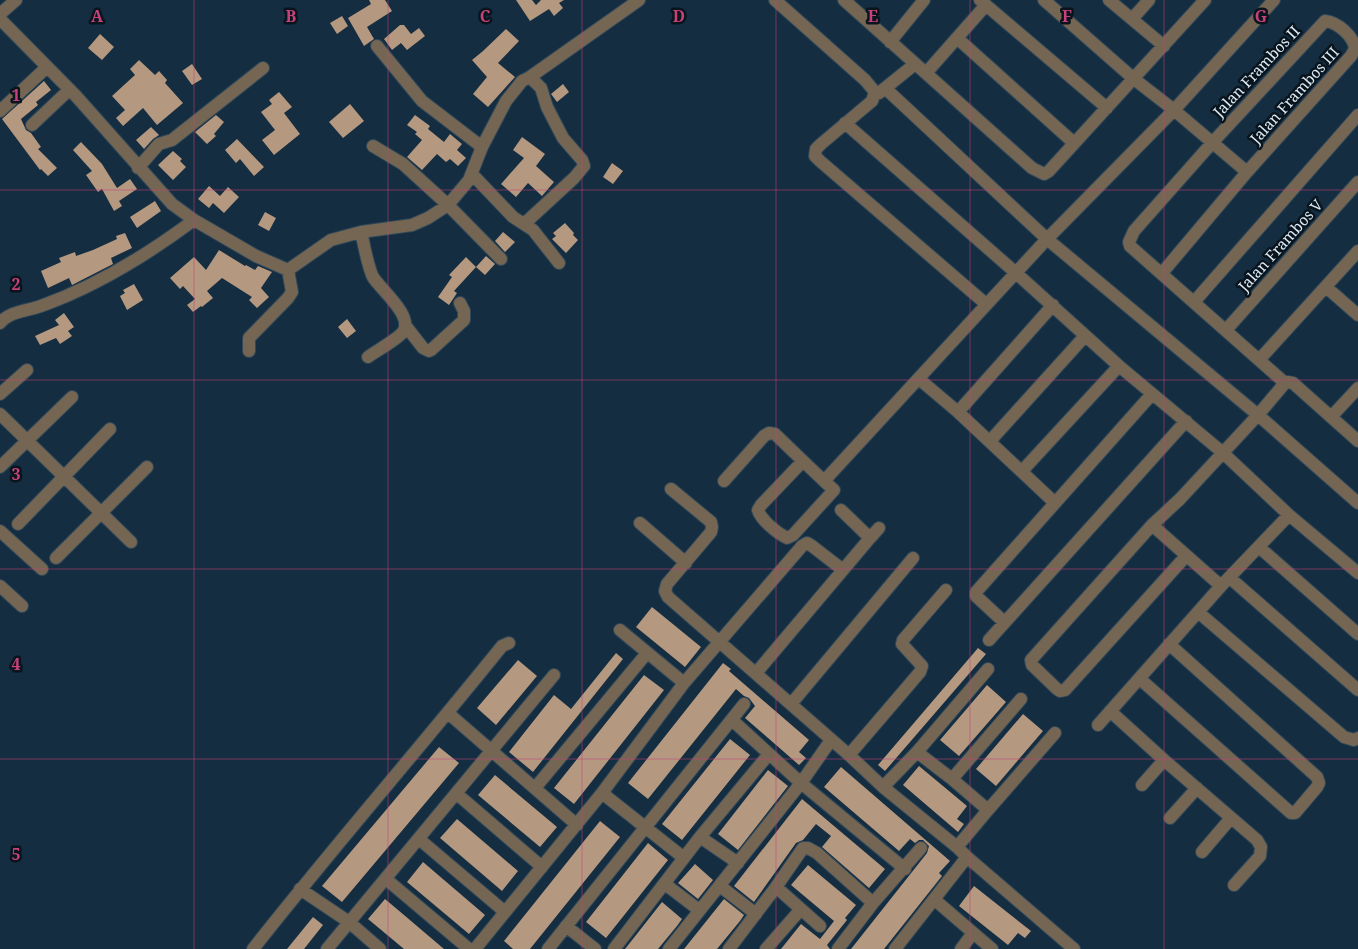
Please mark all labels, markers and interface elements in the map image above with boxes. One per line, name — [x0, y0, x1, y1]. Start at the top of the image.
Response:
text: A — [91, 5, 104, 27]
text: B — [286, 5, 297, 27]
text: C — [480, 5, 491, 27]
text: D — [673, 5, 685, 27]
text: E — [868, 5, 878, 27]
text: F — [1062, 5, 1072, 27]
text: G — [1255, 5, 1267, 27]
street label: Jalan Frambos II — [1208, 21, 1304, 122]
street label: Jalan Frambos III — [1244, 42, 1343, 148]
text: 1 — [11, 84, 21, 106]
street label: Jalan Frambos V — [1233, 194, 1327, 296]
text: 2 — [11, 273, 21, 295]
text: 3 — [11, 463, 21, 485]
text: 4 — [11, 653, 21, 675]
text: 5 — [11, 843, 21, 865]

